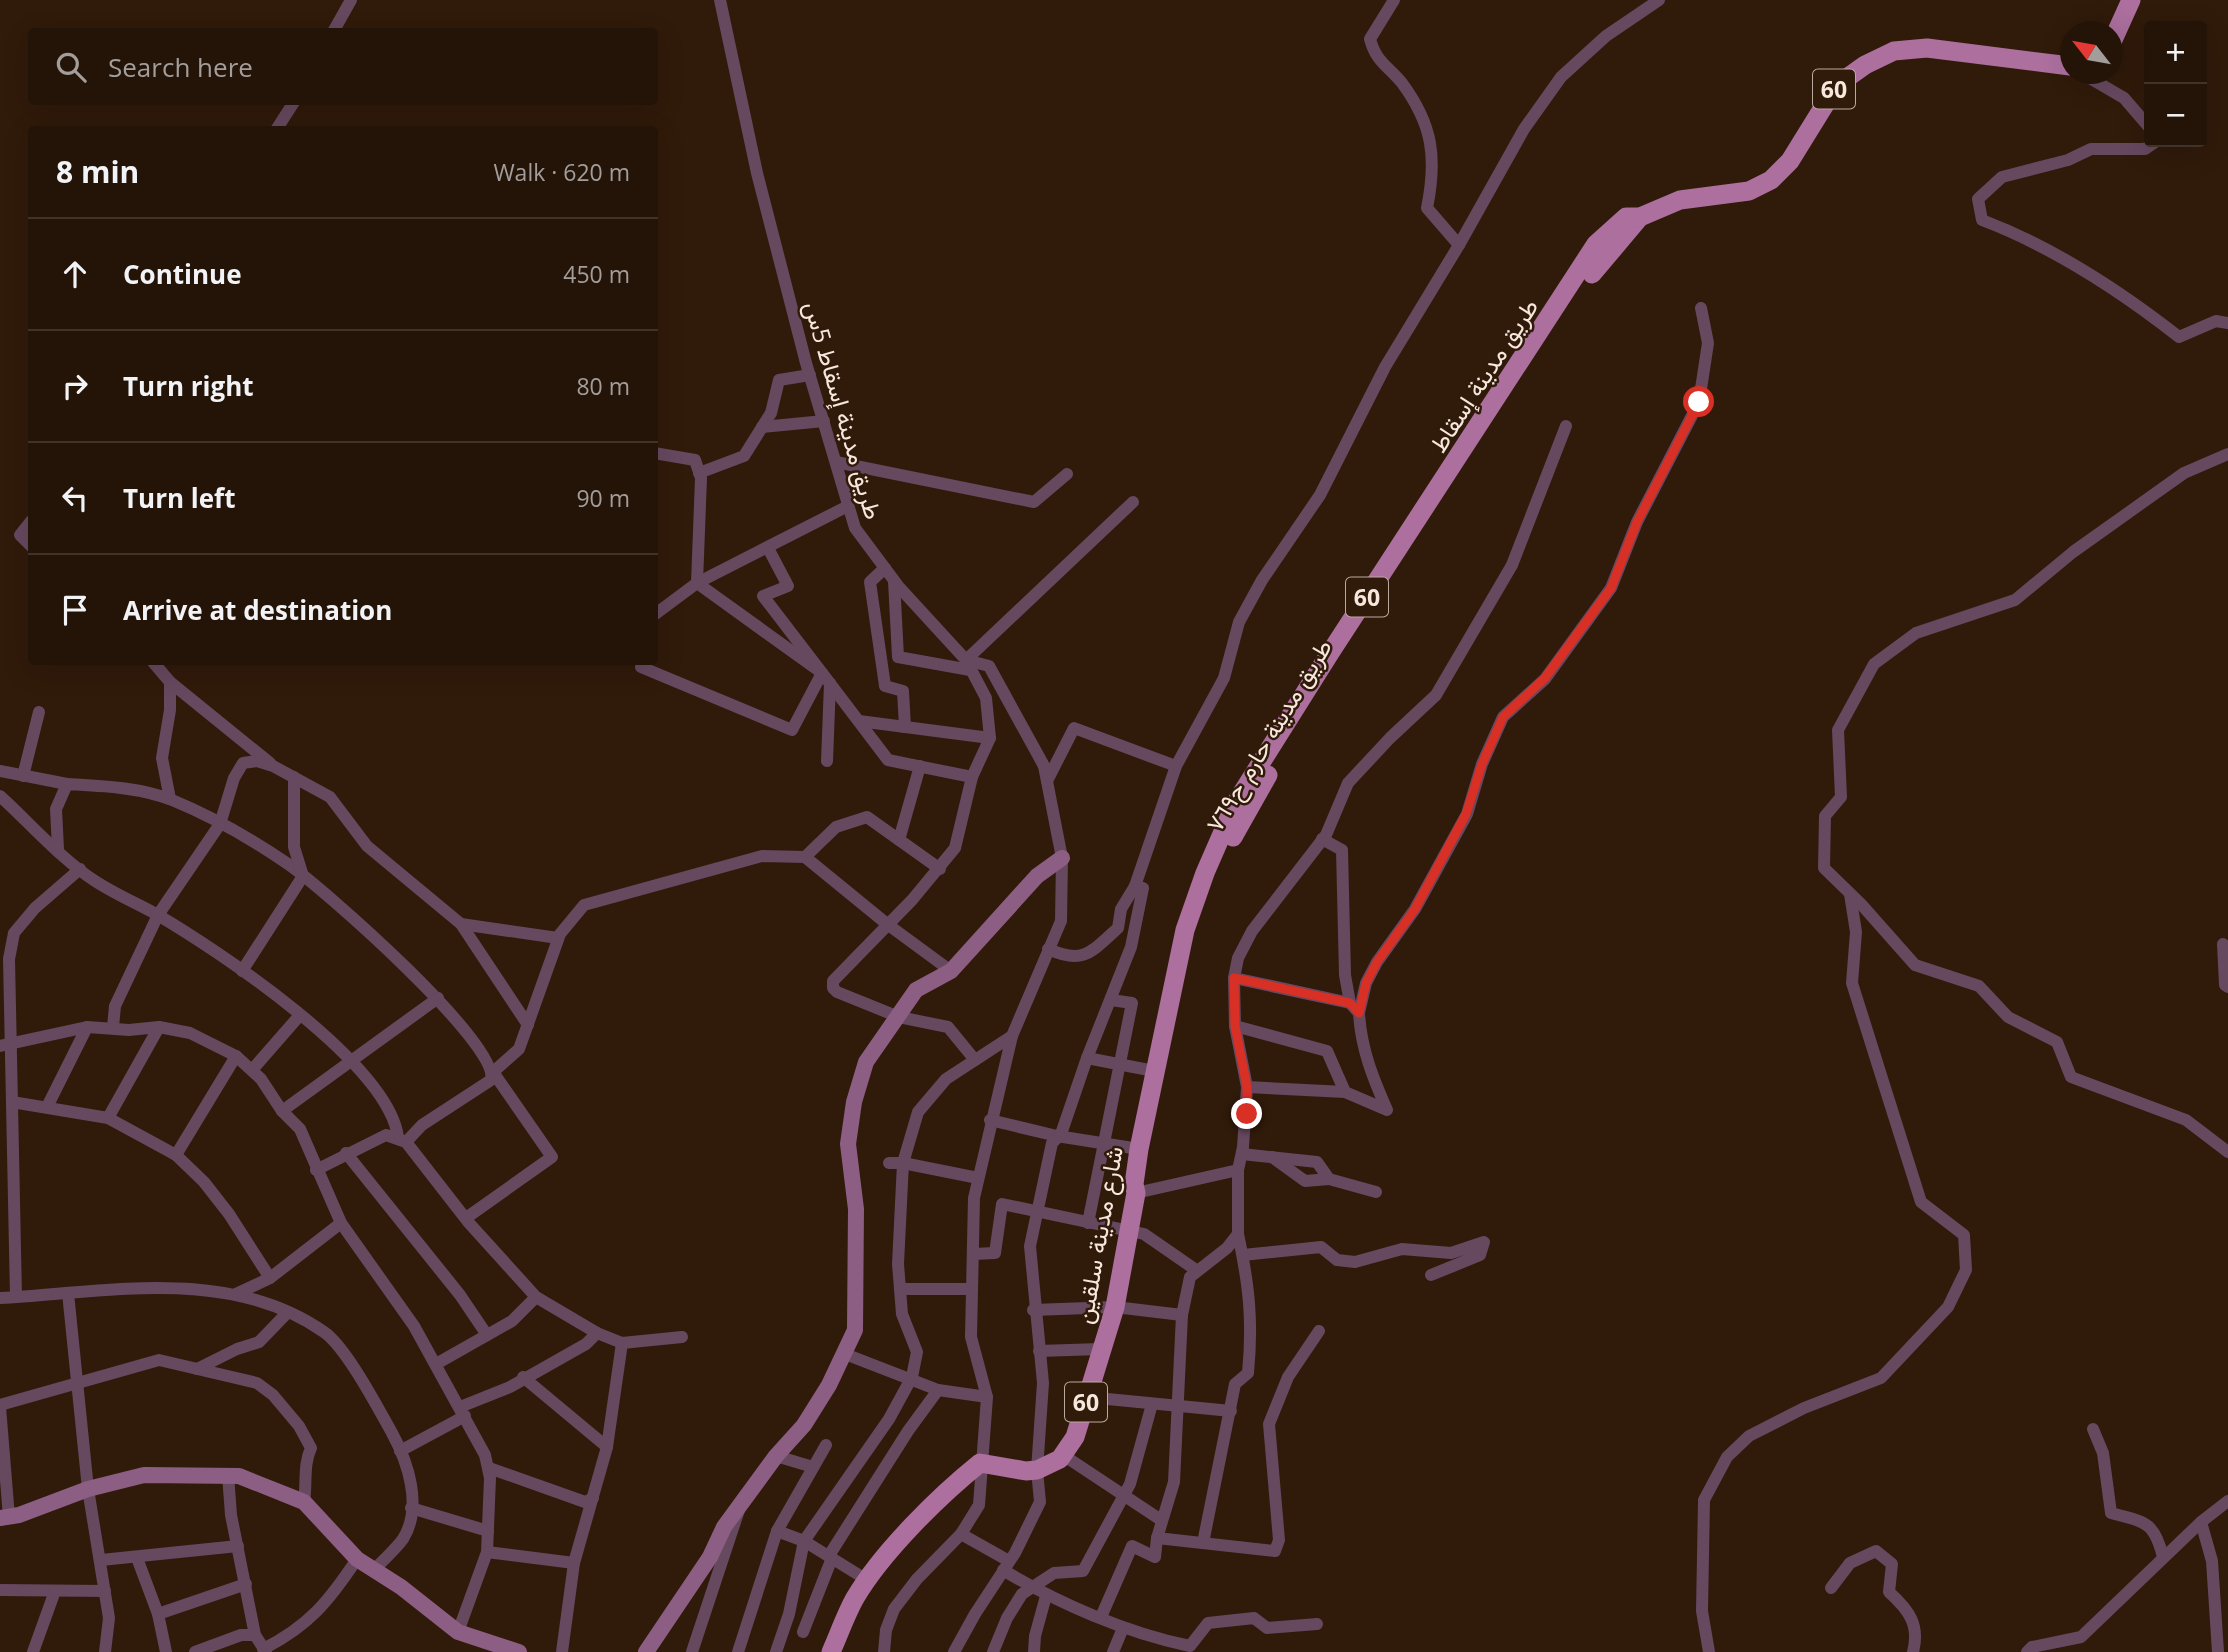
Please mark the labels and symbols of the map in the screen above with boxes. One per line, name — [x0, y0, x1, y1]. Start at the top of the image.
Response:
north arrow — [2060, 21, 2123, 84]
road number: 60 — [1813, 69, 1855, 108]
street label: طريق مدينة إسقاط — [1421, 292, 1545, 458]
street label: طريق مدينة إسقاط 5س — [797, 297, 891, 523]
route start — [1683, 386, 1714, 417]
road number: 60 — [1346, 578, 1388, 617]
street label: طريق مدينة حارم ح٧٦٩ — [1197, 632, 1340, 838]
route end — [1231, 1098, 1262, 1129]
street label: شارع مدينة سلقين — [1066, 1144, 1131, 1326]
road number: 60 — [1065, 1382, 1107, 1422]

